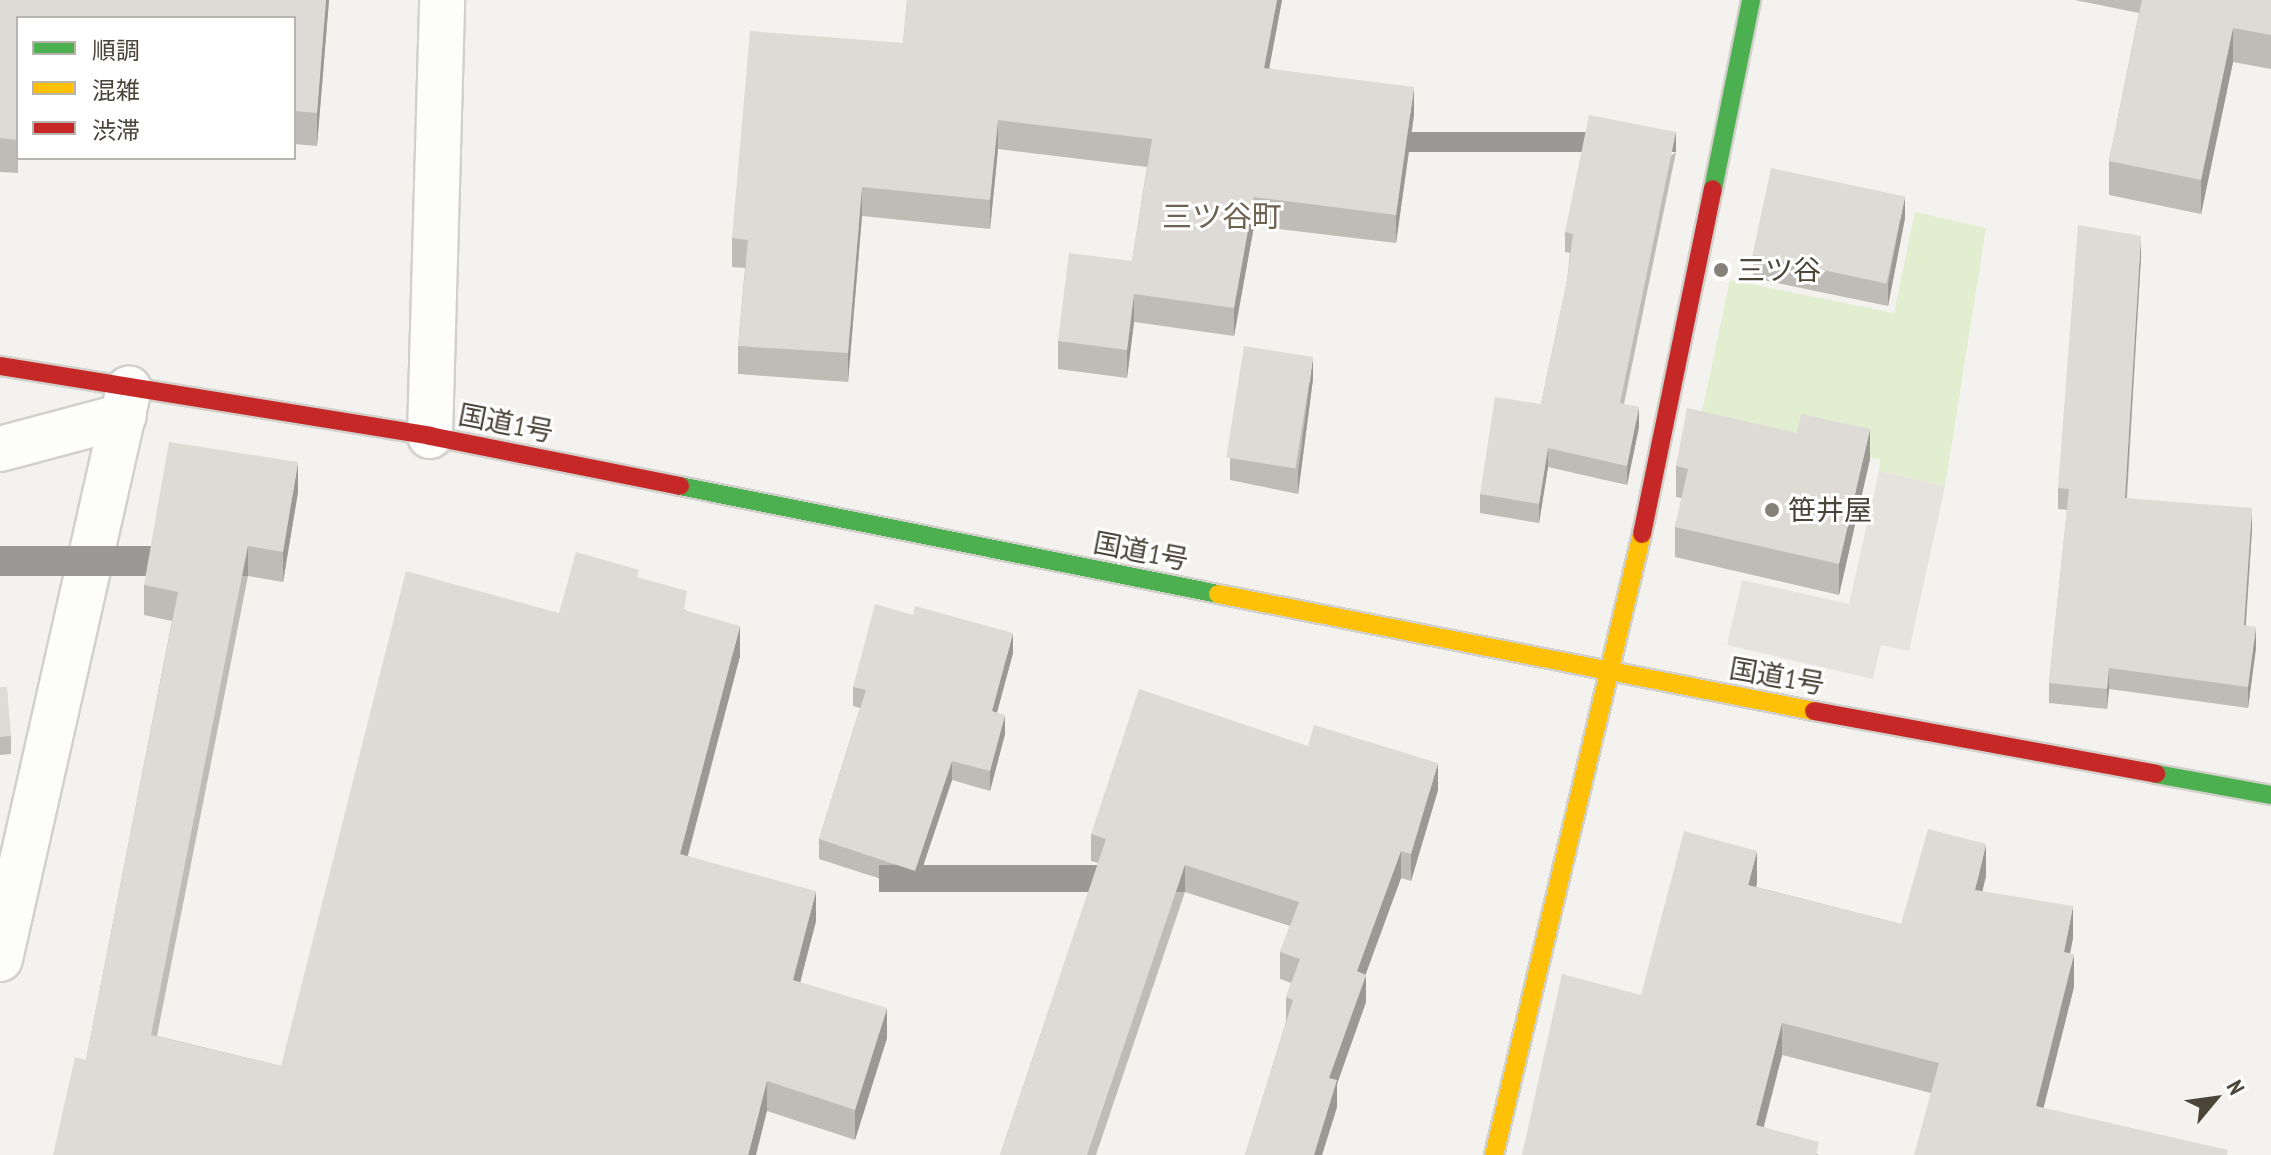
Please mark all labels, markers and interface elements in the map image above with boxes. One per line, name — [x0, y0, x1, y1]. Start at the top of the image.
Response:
legend — [16, 16, 296, 160]
text: 順調 — [92, 35, 140, 66]
text: 混雑 — [92, 75, 140, 106]
text: 渋滞 — [92, 115, 140, 146]
district label: 三ツ谷町 — [1162, 198, 1282, 234]
place label: 三ツ谷 — [1737, 253, 1821, 287]
marker: 三ツ谷 — [1712, 261, 1730, 279]
street label: 国道1号 — [455, 397, 557, 449]
place label: 笹井屋 — [1788, 493, 1872, 527]
marker: 笹井屋 — [1763, 501, 1781, 519]
street label: 国道1号 — [1090, 525, 1192, 577]
street label: 国道1号 — [1727, 651, 1827, 701]
north arrow — [2175, 1059, 2255, 1139]
text: N — [2221, 1075, 2251, 1099]

